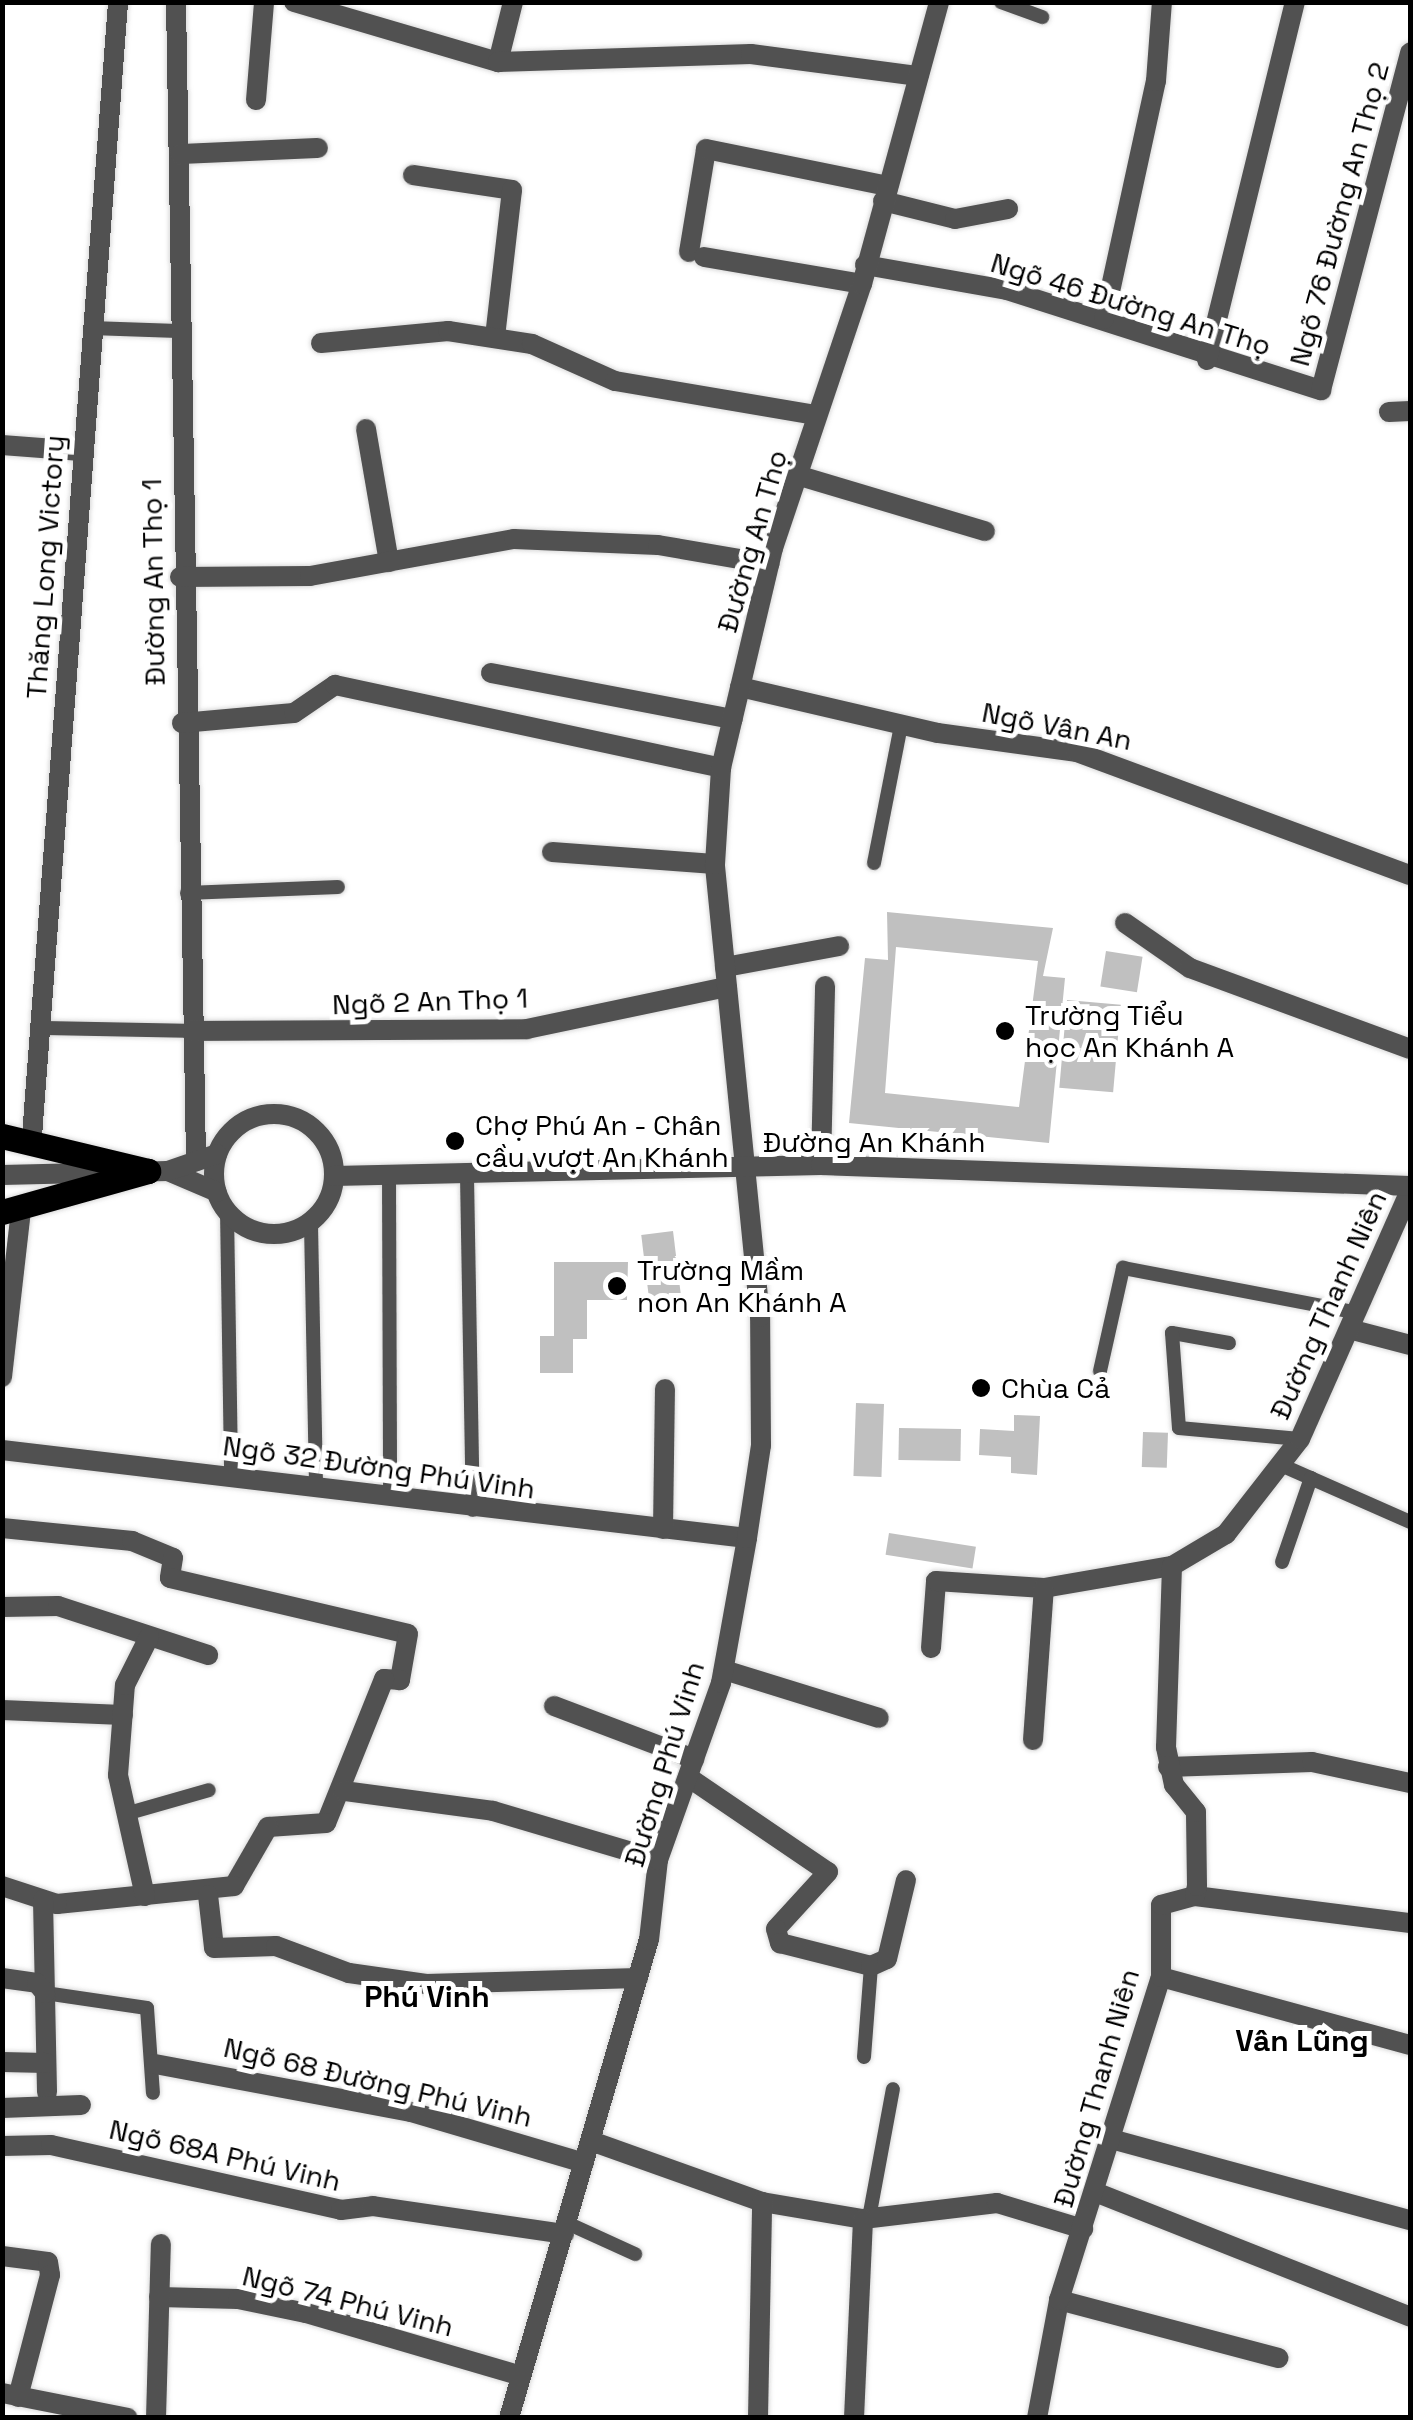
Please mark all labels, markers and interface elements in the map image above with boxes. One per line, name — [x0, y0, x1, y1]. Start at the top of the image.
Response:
street label: Ngõ 76 Đường An Thọ 2 — [1282, 58, 1396, 370]
street label: Ngõ 46 Đường An Thọ — [986, 245, 1276, 363]
street label: Thăng Long Victory — [19, 434, 71, 700]
street label: Đường An Thọ — [710, 445, 794, 637]
street label: Đường An Thọ 1 — [134, 478, 172, 686]
street label: Ngõ Vân An — [979, 695, 1135, 757]
street label: Ngõ 2 An Thọ 1 — [331, 981, 529, 1021]
place label: Trường Tiểu học An Khánh A — [1025, 998, 1235, 1064]
marker: Trường Tiểu học An Khánh A — [994, 1020, 1016, 1042]
place label: Chợ Phú An - Chân cầu vượt An Khánh — [475, 1108, 729, 1174]
street label: Đường An Khánh — [763, 1125, 985, 1159]
marker: Chợ Phú An - Chân cầu vượt An Khánh — [444, 1130, 466, 1152]
street label: Đường Thanh Niên — [1262, 1185, 1394, 1425]
place label: Trường Mầm non An Khánh A — [637, 1253, 847, 1319]
marker: Trường Mầm non An Khánh A — [606, 1275, 628, 1297]
place label: Chùa Cả — [1001, 1371, 1110, 1405]
marker: Chùa Cả — [970, 1377, 992, 1399]
street label: Ngõ 32 Đường Phú Vinh — [221, 1428, 537, 1506]
street label: Đường Phú Vinh — [617, 1657, 711, 1871]
street label: Đường Thanh Niên — [1046, 1965, 1146, 2211]
district label: Phú Vinh — [364, 1979, 490, 2015]
district label: Vân Lũng — [1235, 2023, 1369, 2059]
street label: Ngõ 68 Đường Phú Vinh — [220, 2030, 536, 2134]
street label: Ngõ 68A Phú Vinh — [106, 2112, 344, 2198]
street label: Ngõ 74 Phú Vinh — [239, 2259, 457, 2343]

